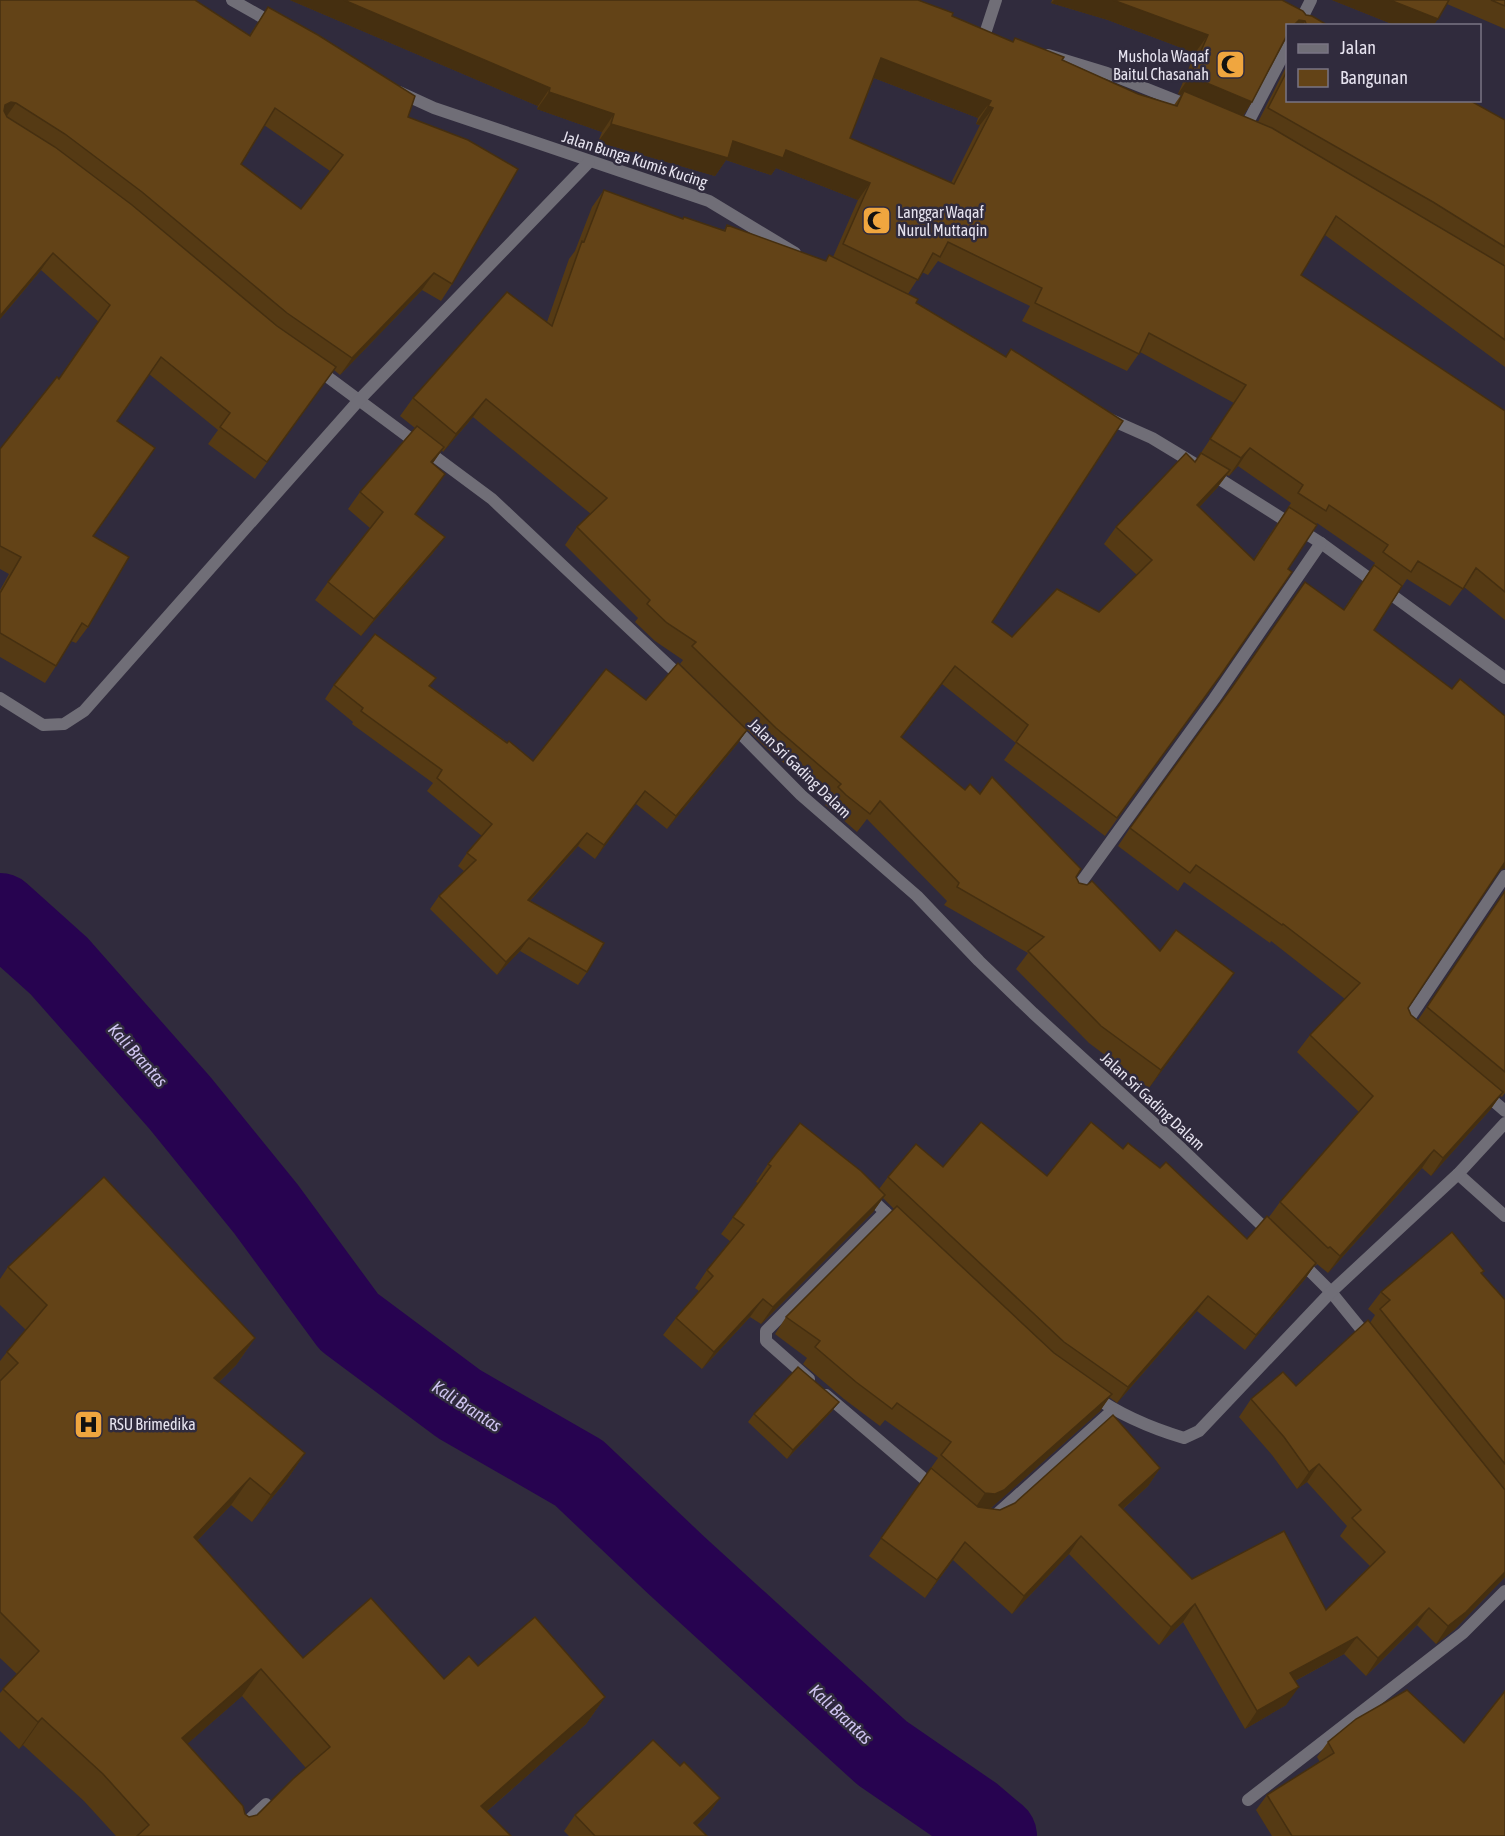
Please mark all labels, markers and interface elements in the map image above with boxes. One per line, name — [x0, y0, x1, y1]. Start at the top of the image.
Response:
legend — [1286, 24, 1481, 102]
text: Jalan — [1340, 37, 1376, 58]
place label: Mushola Waqaf Baitul Chasanah — [1113, 47, 1210, 83]
mosque icon: Mushola Waqaf Baitul Chasanah — [1214, 49, 1246, 81]
text: Bangunan — [1340, 67, 1408, 88]
street label: Jalan Bunga Kumis Kucing — [560, 127, 710, 192]
place label: Langgar Waqaf Nurul Muttaqin — [897, 203, 987, 240]
mosque icon: Langgar Waqaf Nurul Muttaqin — [860, 205, 892, 237]
street label: Jalan Sri Gading Dalam — [744, 715, 855, 822]
water label: Kali Brantas — [104, 1019, 172, 1091]
street label: Jalan Sri Gading Dalam — [1097, 1048, 1209, 1154]
water label: Kali Brantas — [428, 1376, 506, 1436]
hospital icon: RSU Brimedika — [72, 1408, 104, 1440]
place label: RSU Brimedika — [109, 1415, 196, 1433]
water label: Kali Brantas — [805, 1680, 877, 1748]

